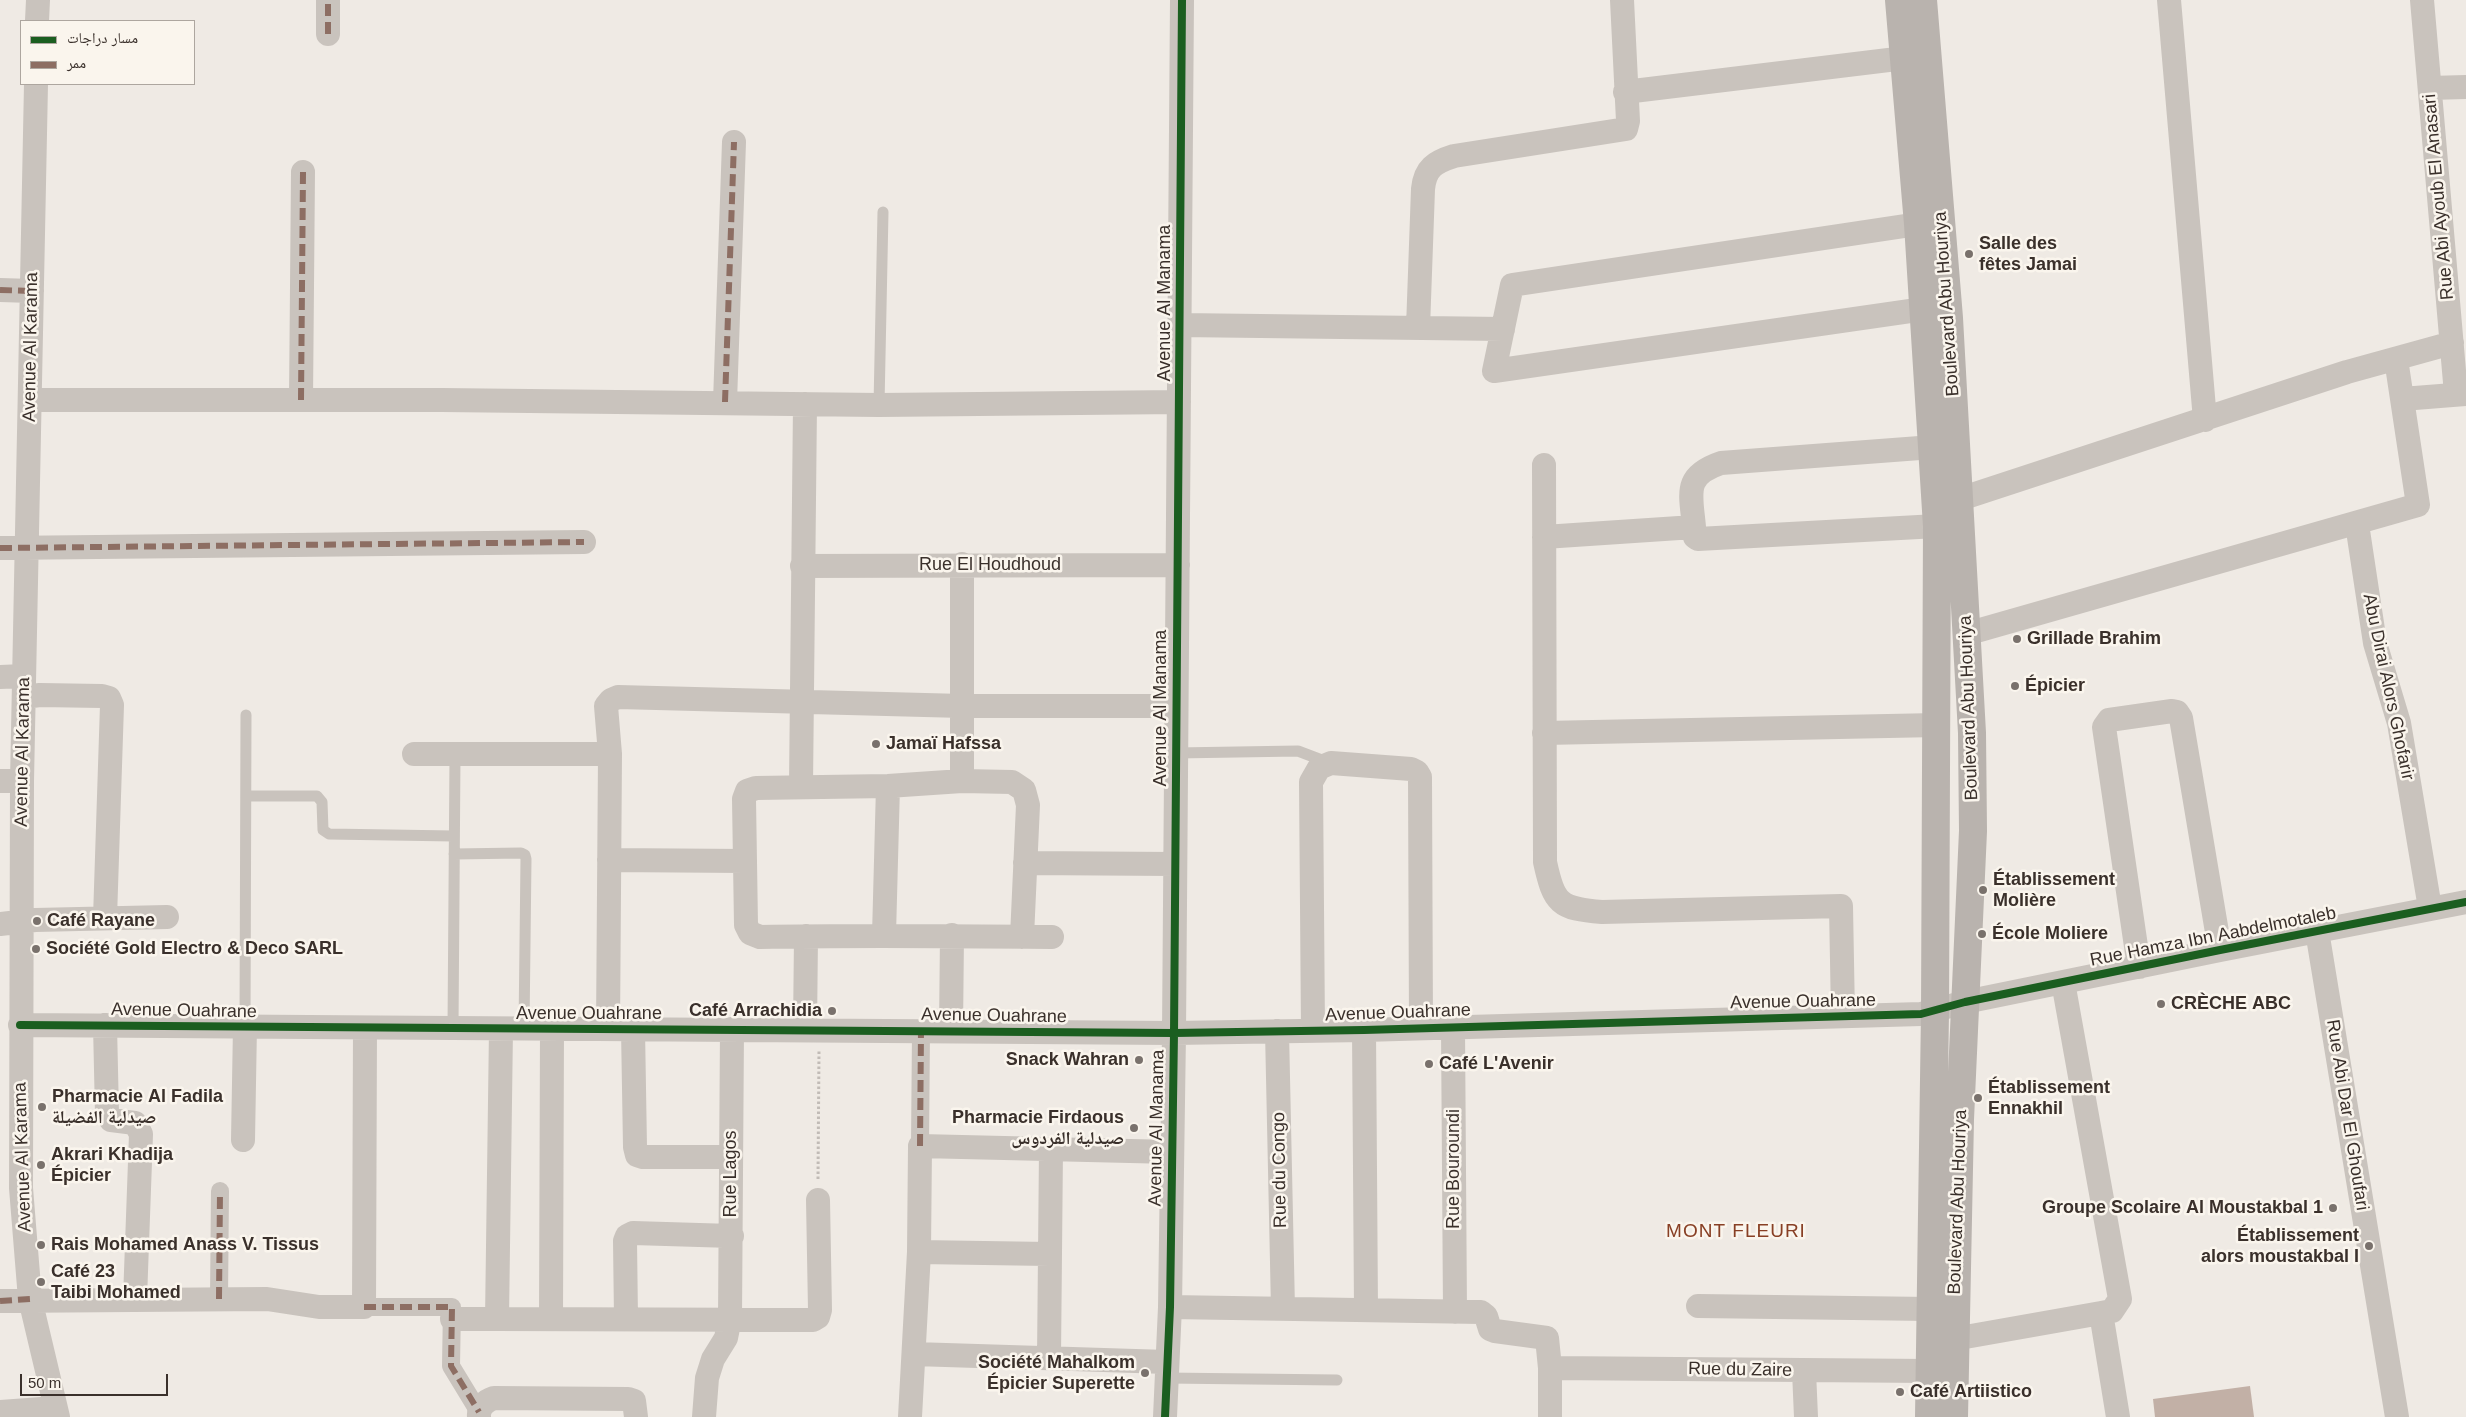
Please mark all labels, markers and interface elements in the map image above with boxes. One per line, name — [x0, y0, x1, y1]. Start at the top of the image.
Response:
legend — [20, 20, 195, 85]
text: مسار دراجات — [67, 29, 138, 46]
text: ممر — [67, 54, 86, 71]
street label: Rue Abi Ayoub El Anasari — [2419, 93, 2459, 301]
street label: Boulevard Abu Houriya — [1930, 211, 1964, 397]
street label: Avenue Al Manama — [1154, 225, 1176, 381]
place label: Salle des fêtes Jamai — [1979, 233, 2077, 276]
marker: Salle des fêtes Jamai — [1963, 248, 1975, 260]
street label: Avenue Al Karama — [19, 272, 43, 422]
street label: Rue El Houdhoud — [919, 554, 1061, 576]
street label: Abu Dirai Alors Ghofarir — [2358, 592, 2418, 782]
street label: Boulevard Abu Houriya — [1955, 615, 1983, 801]
place label: Grillade Brahim — [2027, 628, 2161, 650]
street label: Avenue Al Manama — [1150, 630, 1172, 786]
marker: Grillade Brahim — [2011, 633, 2023, 645]
place label: Épicier — [2025, 675, 2085, 697]
street label: Avenue Al Karama — [11, 677, 35, 827]
marker: Épicier — [2009, 680, 2021, 692]
place label: Jamaï Hafssa — [886, 733, 1001, 755]
marker: Jamaï Hafssa — [870, 738, 882, 750]
place label: Établissement Molière — [1993, 869, 2115, 912]
marker: Établissement Molière — [1977, 884, 1989, 896]
street label: Rue Hamza Ibn Aabdelmotaleb — [2088, 903, 2338, 971]
place label: Café Rayane — [47, 910, 155, 932]
marker: Café Rayane — [31, 915, 43, 927]
place label: École Moliere — [1992, 923, 2108, 945]
marker: École Moliere — [1976, 928, 1988, 940]
place label: Société Gold Electro & Deco SARL — [46, 938, 343, 960]
marker: Société Gold Electro & Deco SARL — [30, 943, 42, 955]
street label: Avenue Ouahrane — [1730, 990, 1876, 1014]
place label: CRÈCHE ABC — [2171, 993, 2291, 1015]
marker: CRÈCHE ABC — [2155, 998, 2167, 1010]
street label: Avenue Ouahrane — [111, 999, 257, 1023]
place label: Café Arrachidia — [689, 1000, 822, 1022]
street label: Avenue Ouahrane — [1325, 1000, 1471, 1026]
street label: Avenue Ouahrane — [516, 1003, 662, 1025]
street label: Avenue Ouahrane — [921, 1004, 1067, 1028]
marker: Café Arrachidia — [826, 1005, 838, 1017]
street label: Rue Abi Dar El Ghoufari — [2321, 1018, 2373, 1212]
place label: Snack Wahran — [1006, 1049, 1129, 1071]
street label: Avenue Al Manama — [1145, 1049, 1169, 1207]
place label: Café L'Avenir — [1439, 1053, 1554, 1075]
marker: Snack Wahran — [1133, 1054, 1145, 1066]
marker: Café L'Avenir — [1423, 1058, 1435, 1070]
place label: Établissement Ennakhil — [1988, 1077, 2110, 1120]
street label: Avenue Al Karama — [10, 1082, 36, 1232]
place label: Pharmacie Al Fadila صيدلية الفضيلة — [52, 1086, 223, 1128]
marker: Établissement Ennakhil — [1972, 1092, 1984, 1104]
marker: Pharmacie Al Fadila صيدلية الفضيلة — [36, 1101, 48, 1113]
place label: Pharmacie Firdaous صيدلية الفردوس — [952, 1107, 1124, 1150]
street label: Rue Bouroundi — [1443, 1109, 1465, 1229]
street label: Boulevard Abu Houriya — [1944, 1109, 1972, 1295]
street label: Rue du Congo — [1268, 1112, 1292, 1228]
marker: Pharmacie Firdaous صيدلية الفردوس — [1128, 1122, 1140, 1134]
street label: Rue Lagos — [720, 1130, 742, 1218]
place label: Akrari Khadija Épicier — [51, 1144, 173, 1186]
marker: Akrari Khadija Épicier — [35, 1159, 47, 1171]
place label: Groupe Scolaire Al Moustakbal 1 — [2042, 1197, 2323, 1219]
marker: Groupe Scolaire Al Moustakbal 1 — [2327, 1202, 2339, 1214]
district label: MONT FLEURI — [1665, 1221, 1807, 1243]
place label: Établissement alors moustakbal I — [2201, 1225, 2359, 1268]
place label: Rais Mohamed Anass V. Tissus — [51, 1234, 319, 1256]
marker: Rais Mohamed Anass V. Tissus — [35, 1239, 47, 1251]
marker: Établissement alors moustakbal I — [2363, 1240, 2375, 1252]
place label: Café 23 Taibi Mohamed — [51, 1261, 181, 1304]
marker: Café 23 Taibi Mohamed — [35, 1276, 47, 1288]
place label: Société Mahalkom Épicier Superette — [978, 1352, 1135, 1395]
street label: Rue du Zaire — [1688, 1358, 1792, 1382]
scale bar — [22, 1364, 170, 1396]
marker: Société Mahalkom Épicier Superette — [1139, 1367, 1151, 1379]
text: 50 m — [28, 1374, 61, 1391]
place label: Café Artiistico — [1910, 1381, 2032, 1403]
marker: Café Artiistico — [1894, 1386, 1906, 1398]

